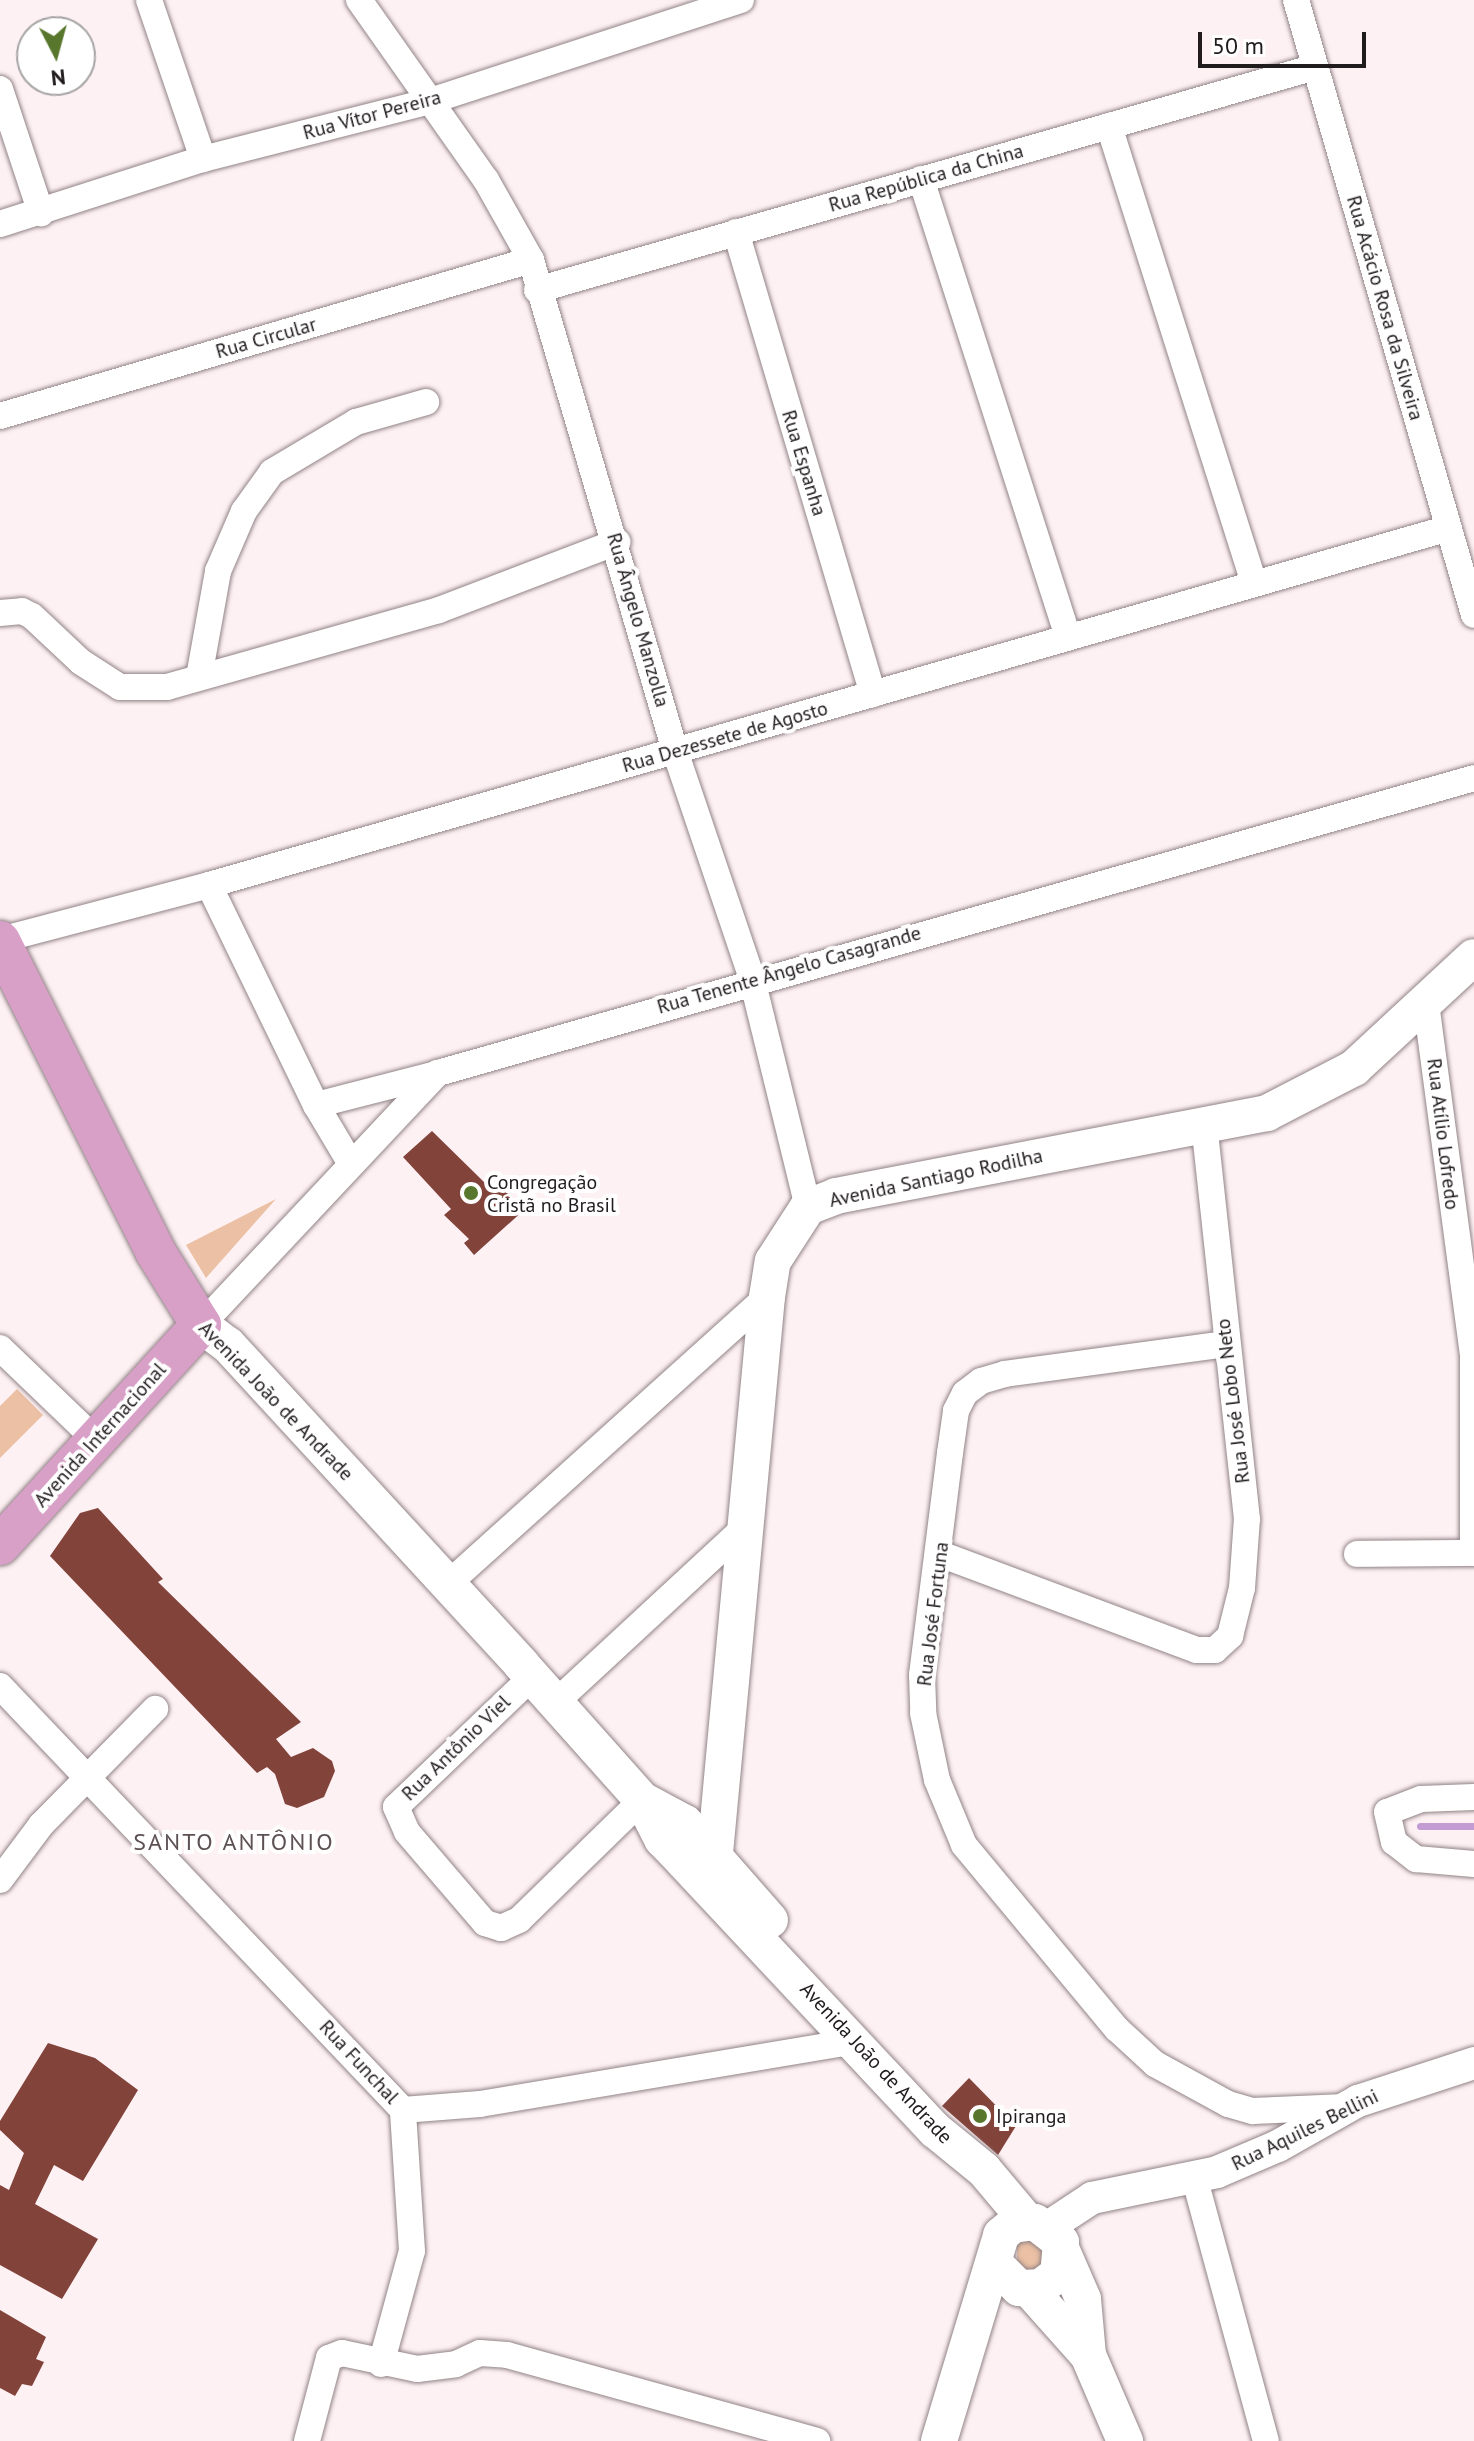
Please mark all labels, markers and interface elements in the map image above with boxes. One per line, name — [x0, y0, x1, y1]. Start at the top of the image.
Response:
north arrow — [16, 16, 96, 96]
scale bar — [1202, 16, 1370, 66]
text: 50 m — [1212, 30, 1264, 61]
text: N — [50, 63, 67, 93]
street label: Rua Vítor Pereira — [300, 85, 444, 145]
street label: Rua República da China — [826, 139, 1026, 217]
street label: Rua Acácio Rosa da Silveira — [1341, 193, 1429, 423]
street label: Rua Circular — [213, 312, 319, 364]
street label: Rua Espanha — [777, 407, 831, 519]
street label: Rua Ângelo Manzolla — [602, 530, 674, 710]
street label: Rua Dezessete de Agosto — [619, 696, 831, 778]
street label: Rua Tenente Ângelo Casagrande — [654, 921, 924, 1019]
street label: Rua Atílio Lofredo — [1422, 1057, 1464, 1211]
street label: Avenida Santiago Rodilha — [827, 1144, 1045, 1212]
place label: Congregação Cristã no Brasil — [487, 1170, 616, 1217]
marker: Congregação Cristã no Brasil — [462, 1184, 480, 1202]
street label: Avenida João de Andrade — [193, 1316, 359, 1486]
street label: Rua José Lobo Neto — [1211, 1317, 1255, 1485]
street label: Avenida Internacional — [29, 1358, 171, 1512]
street label: Rua José Fortuna — [912, 1541, 954, 1687]
street label: Rua Antônio Viel — [396, 1690, 516, 1806]
district label: SANTO ANTÔNIO — [133, 1828, 335, 1856]
street label: Avenida João de Andrade — [795, 1977, 957, 2149]
street label: Rua Funchal — [314, 2015, 404, 2109]
street label: Rua Aquiles Bellini — [1227, 2084, 1383, 2176]
place label: Ipiranga — [996, 2104, 1066, 2128]
marker: Ipiranga — [971, 2107, 989, 2125]

